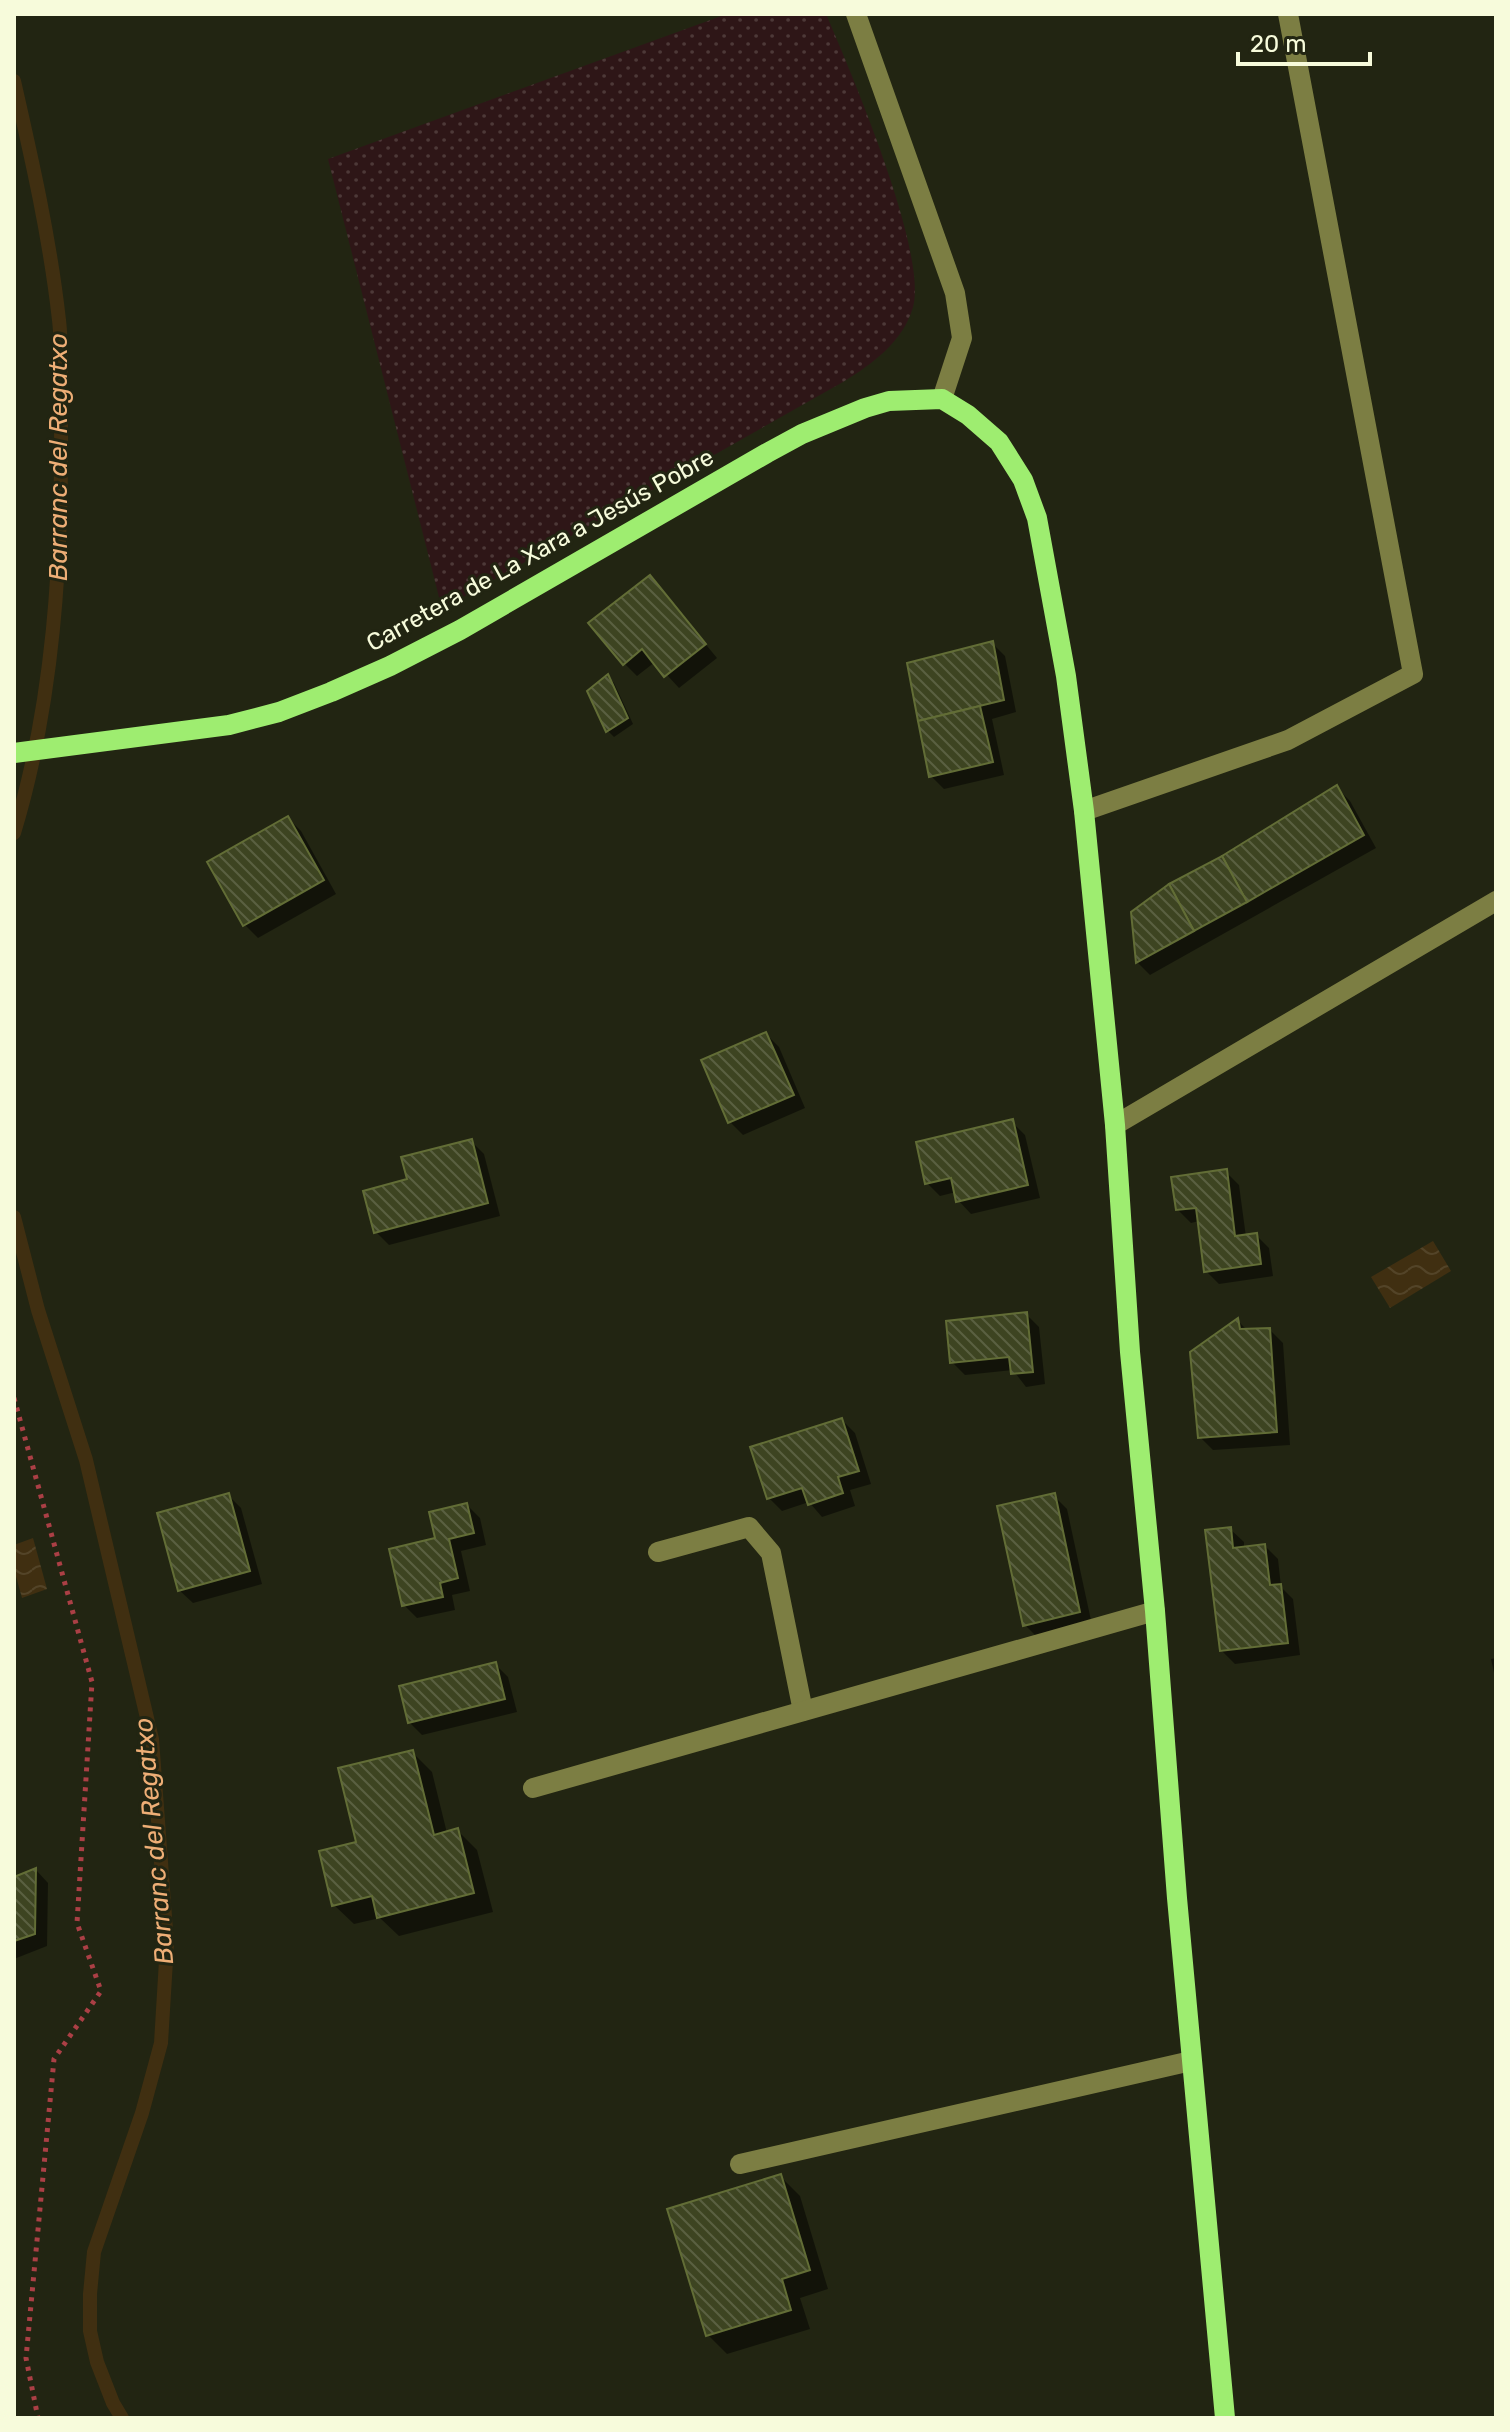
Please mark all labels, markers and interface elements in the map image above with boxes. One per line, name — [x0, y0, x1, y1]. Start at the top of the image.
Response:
scale bar — [1238, 16, 1370, 66]
text: 20 m — [1250, 30, 1307, 58]
water label: Barranc del Regatxo — [43, 333, 74, 581]
street label: Carretera de La Xara a Jesús Pobre — [362, 443, 718, 657]
water label: Barranc del Regatxo — [128, 1716, 180, 1966]

